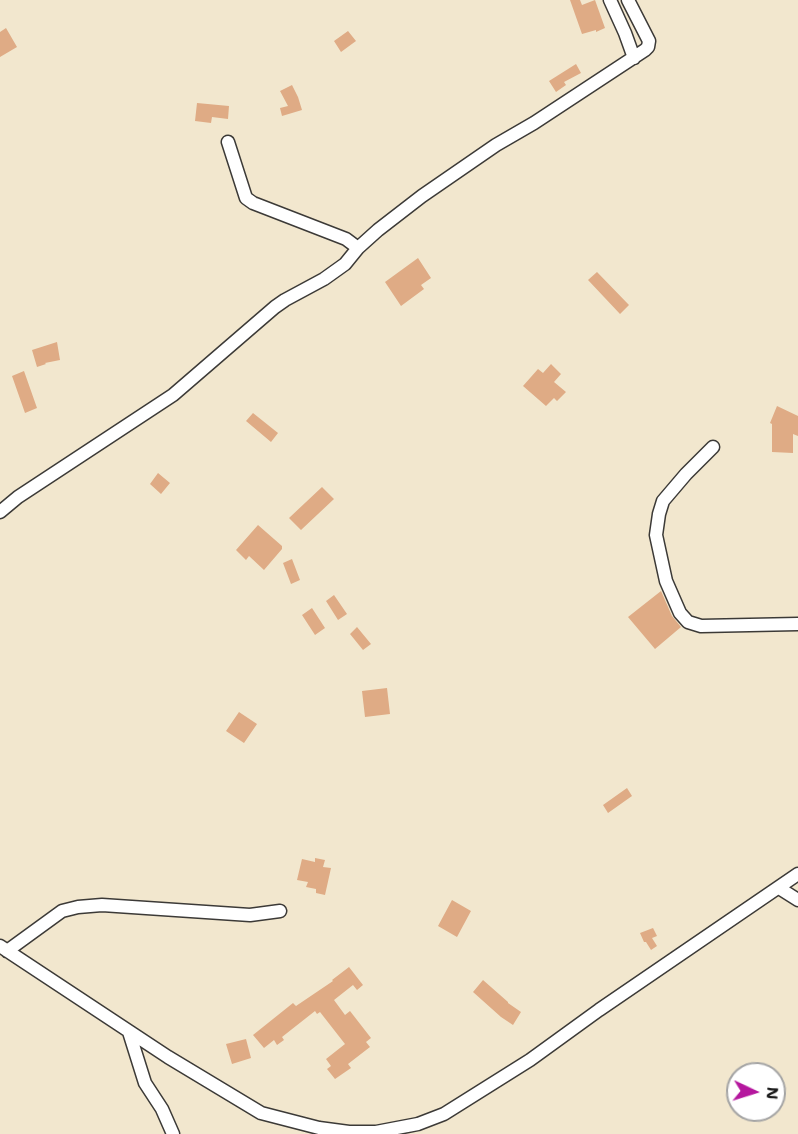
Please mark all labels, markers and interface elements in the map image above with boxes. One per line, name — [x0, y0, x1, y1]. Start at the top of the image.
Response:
north arrow — [726, 1062, 786, 1122]
text: N — [762, 1086, 783, 1100]

